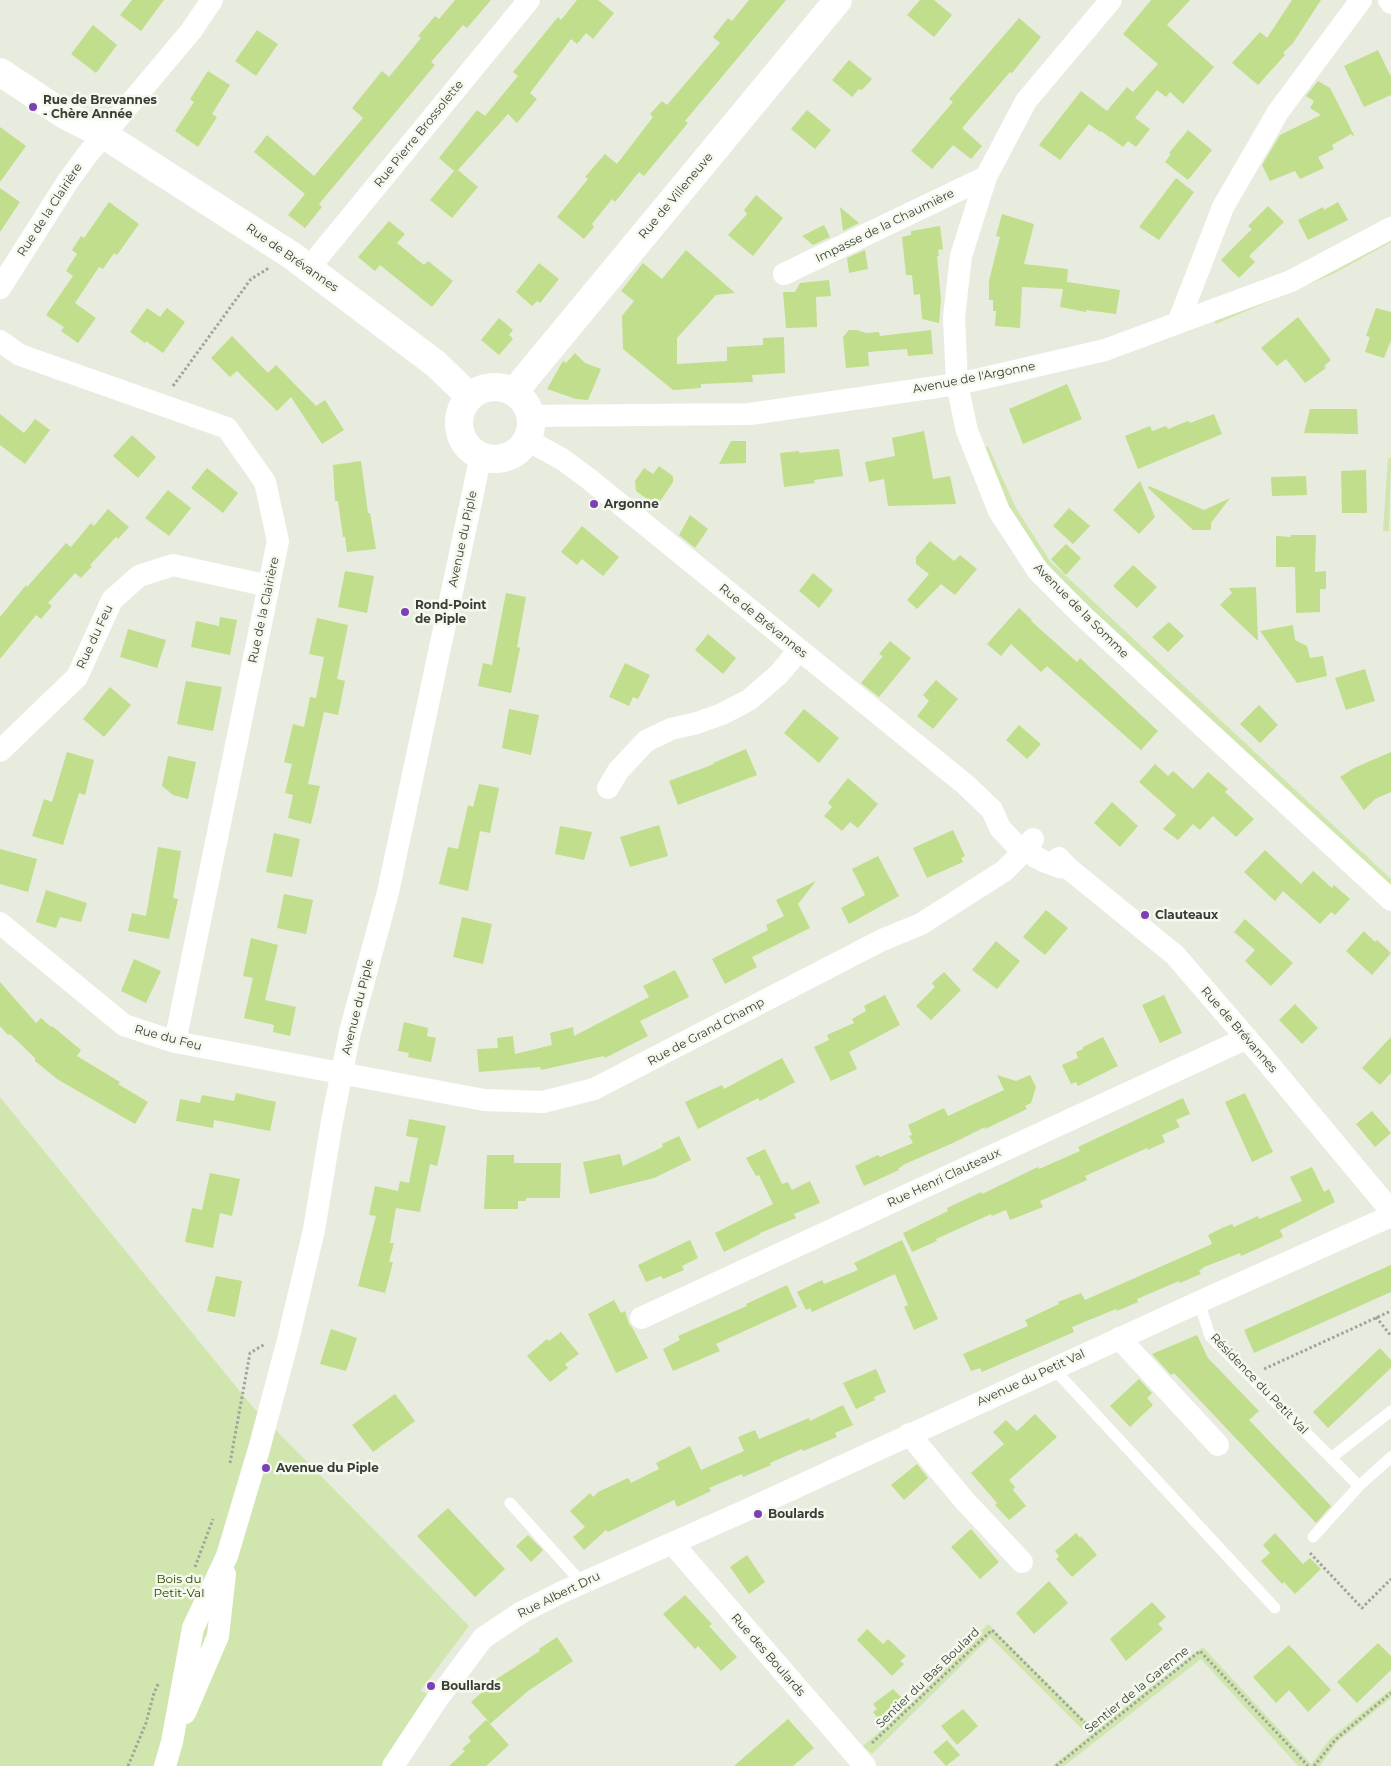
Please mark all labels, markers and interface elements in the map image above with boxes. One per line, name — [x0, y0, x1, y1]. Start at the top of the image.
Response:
street label: Rue Pierre Brossolette — [371, 78, 467, 190]
place label: Rue de Brevannes - Chère Année — [43, 93, 157, 121]
marker: Rue de Brevannes - Chère Année — [27, 101, 39, 113]
street label: Rue de Villeneuve — [636, 150, 716, 242]
street label: Rue de la Clairière — [14, 161, 86, 259]
street label: Impasse de la Chaumière — [813, 186, 957, 266]
street label: Rue de Brévannes — [243, 221, 341, 295]
street label: Avenue de l'Argonne — [911, 359, 1037, 397]
street label: Avenue du Piple — [446, 489, 480, 589]
place label: Argonne — [604, 497, 659, 511]
marker: Argonne — [588, 498, 600, 510]
street label: Rue de la Clairière — [246, 556, 282, 664]
street label: Avenue de la Somme — [1031, 561, 1131, 661]
street label: Rue de Brévannes — [716, 581, 810, 661]
place label: Rond-Point de Piple — [415, 598, 487, 626]
street label: Rue du Feu — [74, 603, 116, 671]
marker: Rond-Point de Piple — [399, 606, 411, 618]
place label: Clauteaux — [1155, 908, 1218, 922]
marker: Clauteaux — [1139, 909, 1151, 921]
street label: Avenue du Piple — [339, 958, 377, 1056]
street label: Rue de Brévannes — [1198, 984, 1280, 1076]
street label: Rue de Grand Champ — [645, 995, 767, 1069]
street label: Rue du Feu — [133, 1022, 203, 1054]
street label: Rue Henri Clauteaux — [885, 1145, 1003, 1211]
street label: Résidence du Petit Val — [1207, 1331, 1311, 1437]
street label: Avenue du Petit Val — [975, 1347, 1087, 1409]
place label: Avenue du Piple — [276, 1461, 379, 1475]
marker: Avenue du Piple — [260, 1462, 272, 1474]
place label: Boulards — [768, 1507, 824, 1521]
marker: Boulards — [752, 1508, 764, 1520]
street label: Rue Albert Dru — [515, 1569, 603, 1621]
park label: Bois du Petit-Val — [154, 1572, 204, 1600]
street label: Rue des Boulards — [728, 1611, 808, 1699]
street label: Sentier du Bas Boulard — [873, 1625, 983, 1731]
street label: Sentier de la Garenne — [1082, 1644, 1192, 1736]
place label: Boullards — [441, 1679, 501, 1693]
marker: Boullards — [425, 1680, 437, 1692]

